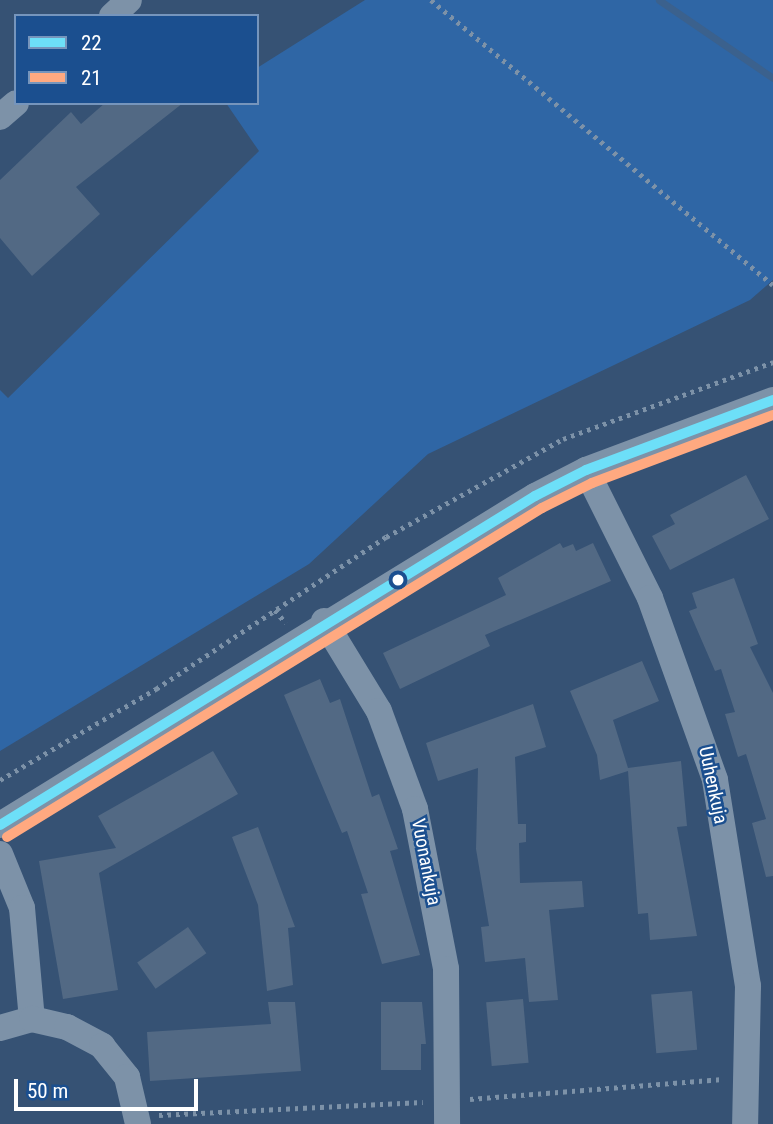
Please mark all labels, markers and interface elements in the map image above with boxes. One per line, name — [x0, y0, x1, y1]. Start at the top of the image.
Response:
legend — [14, 14, 259, 105]
text: 22 — [81, 31, 102, 55]
text: 21 — [81, 66, 102, 90]
unlabelled marker — [391, 573, 405, 587]
street label: Uuhenkuja — [694, 744, 732, 826]
street label: Vuonankuja — [406, 817, 446, 907]
scale bar — [18, 1064, 201, 1108]
text: 50 m — [27, 1079, 68, 1103]

